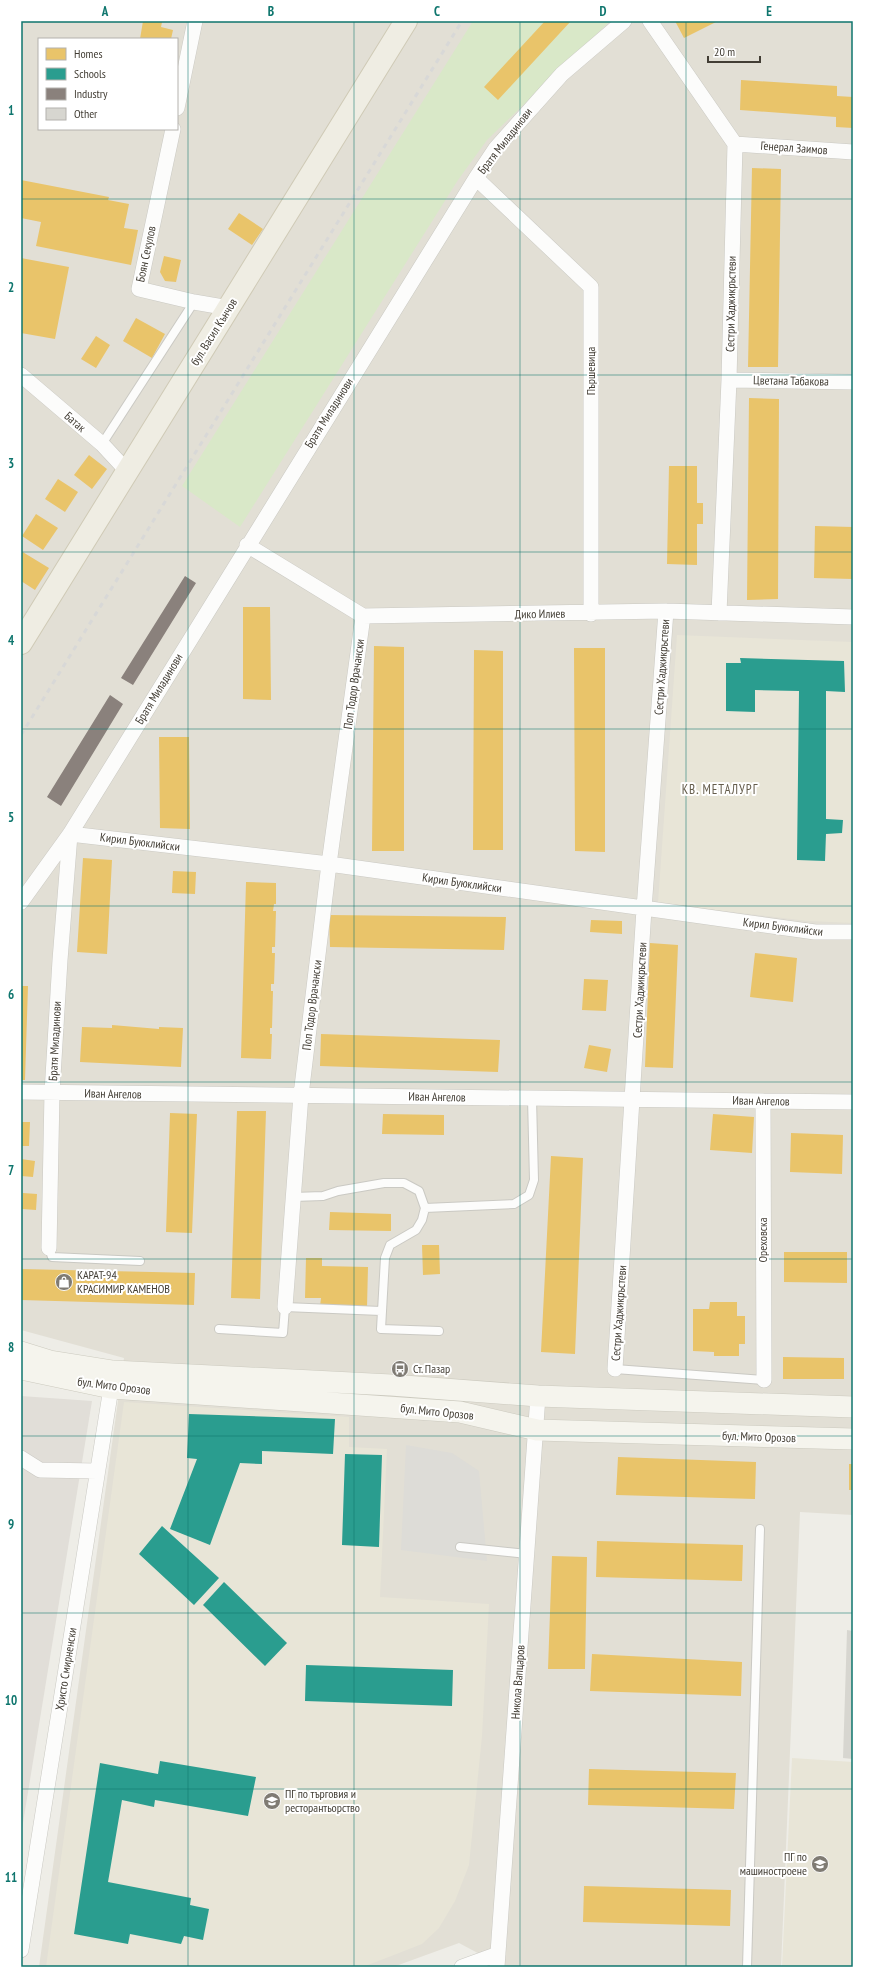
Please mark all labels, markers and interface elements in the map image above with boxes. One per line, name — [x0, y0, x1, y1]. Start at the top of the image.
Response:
text: A — [101, 3, 109, 20]
text: B — [268, 3, 274, 20]
text: C — [434, 3, 440, 20]
text: D — [600, 3, 607, 20]
text: E — [766, 3, 772, 20]
legend — [38, 38, 178, 130]
scale bar — [708, 38, 760, 64]
text: 20 m — [714, 44, 735, 59]
text: Homes — [74, 46, 102, 61]
text: Schools — [74, 66, 106, 81]
text: Industry — [74, 86, 108, 101]
text: 1 — [8, 102, 14, 119]
street label: Братя Миладинови — [474, 105, 535, 177]
text: Other — [74, 106, 98, 121]
street label: Генерал Заимов — [760, 138, 828, 157]
street label: Боян Секулов — [132, 224, 159, 283]
street label: Сестри Хаджикръстеви — [722, 256, 739, 352]
text: 2 — [8, 279, 14, 296]
street label: бул. Васил Кънчов — [187, 295, 240, 368]
street label: Пършевица — [583, 346, 598, 395]
street label: Цветана Табакова — [753, 372, 829, 389]
street label: Братя Миладинови — [301, 375, 356, 451]
street label: Батак — [62, 408, 89, 435]
text: 3 — [8, 455, 14, 472]
street label: Дико Илиев — [515, 606, 566, 621]
street label: Сестри Хаджикръстеви — [651, 619, 672, 715]
text: 4 — [8, 632, 15, 649]
street label: Поп Тодор Врачански — [340, 638, 367, 730]
street label: Братя Миладинови — [132, 651, 186, 727]
district label: КВ. МЕТАЛУРГ — [682, 781, 758, 798]
text: 5 — [8, 809, 14, 826]
street label: Кирил Буюклийски — [99, 829, 181, 854]
street label: Кирил Буюклийски — [421, 869, 503, 896]
street label: Кирил Буюклийски — [742, 914, 824, 939]
street label: Сестри Хаджикръстеви — [629, 942, 650, 1038]
street label: Поп Тодор Врачански — [299, 959, 324, 1051]
text: 6 — [8, 986, 14, 1003]
street label: Братя Миладинови — [45, 1001, 64, 1081]
street label: Иван Ангелов — [84, 1085, 142, 1102]
street label: Иван Ангелов — [408, 1088, 466, 1105]
street label: Иван Ангелов — [732, 1092, 790, 1109]
text: 7 — [8, 1162, 14, 1179]
street label: Ореховска — [755, 1217, 770, 1263]
street label: Сестри Хаджикръстеви — [608, 1265, 629, 1361]
place label: КАРАТ-94 КРАСИМИР КАМЕНОВ — [77, 1267, 170, 1296]
shop icon: КАРАТ-94 КРАСИМИР КАМЕНОВ — [54, 1272, 74, 1292]
text: 8 — [8, 1339, 14, 1356]
bus stop icon: Ст. Пазар — [390, 1359, 410, 1379]
place label: Ст. Пазар — [413, 1361, 450, 1376]
street label: бул. Мито Орозов — [77, 1374, 152, 1397]
street label: бул. Мито Орозов — [400, 1400, 475, 1423]
street label: бул. Мито Орозов — [722, 1428, 796, 1445]
text: 9 — [8, 1516, 14, 1533]
street label: Христо Смирненски — [52, 1626, 79, 1712]
street label: Никола Вапцаров — [507, 1644, 528, 1720]
text: 10 — [5, 1692, 17, 1709]
place label: ПГ по търговия и ресторантьорство — [285, 1786, 360, 1815]
school or university icon: ПГ по търговия и ресторантьорство — [262, 1791, 282, 1811]
place label: ПГ по машиностроене — [740, 1849, 807, 1878]
school or university icon: ПГ по машиностроене — [810, 1854, 830, 1874]
text: 11 — [5, 1869, 17, 1886]

